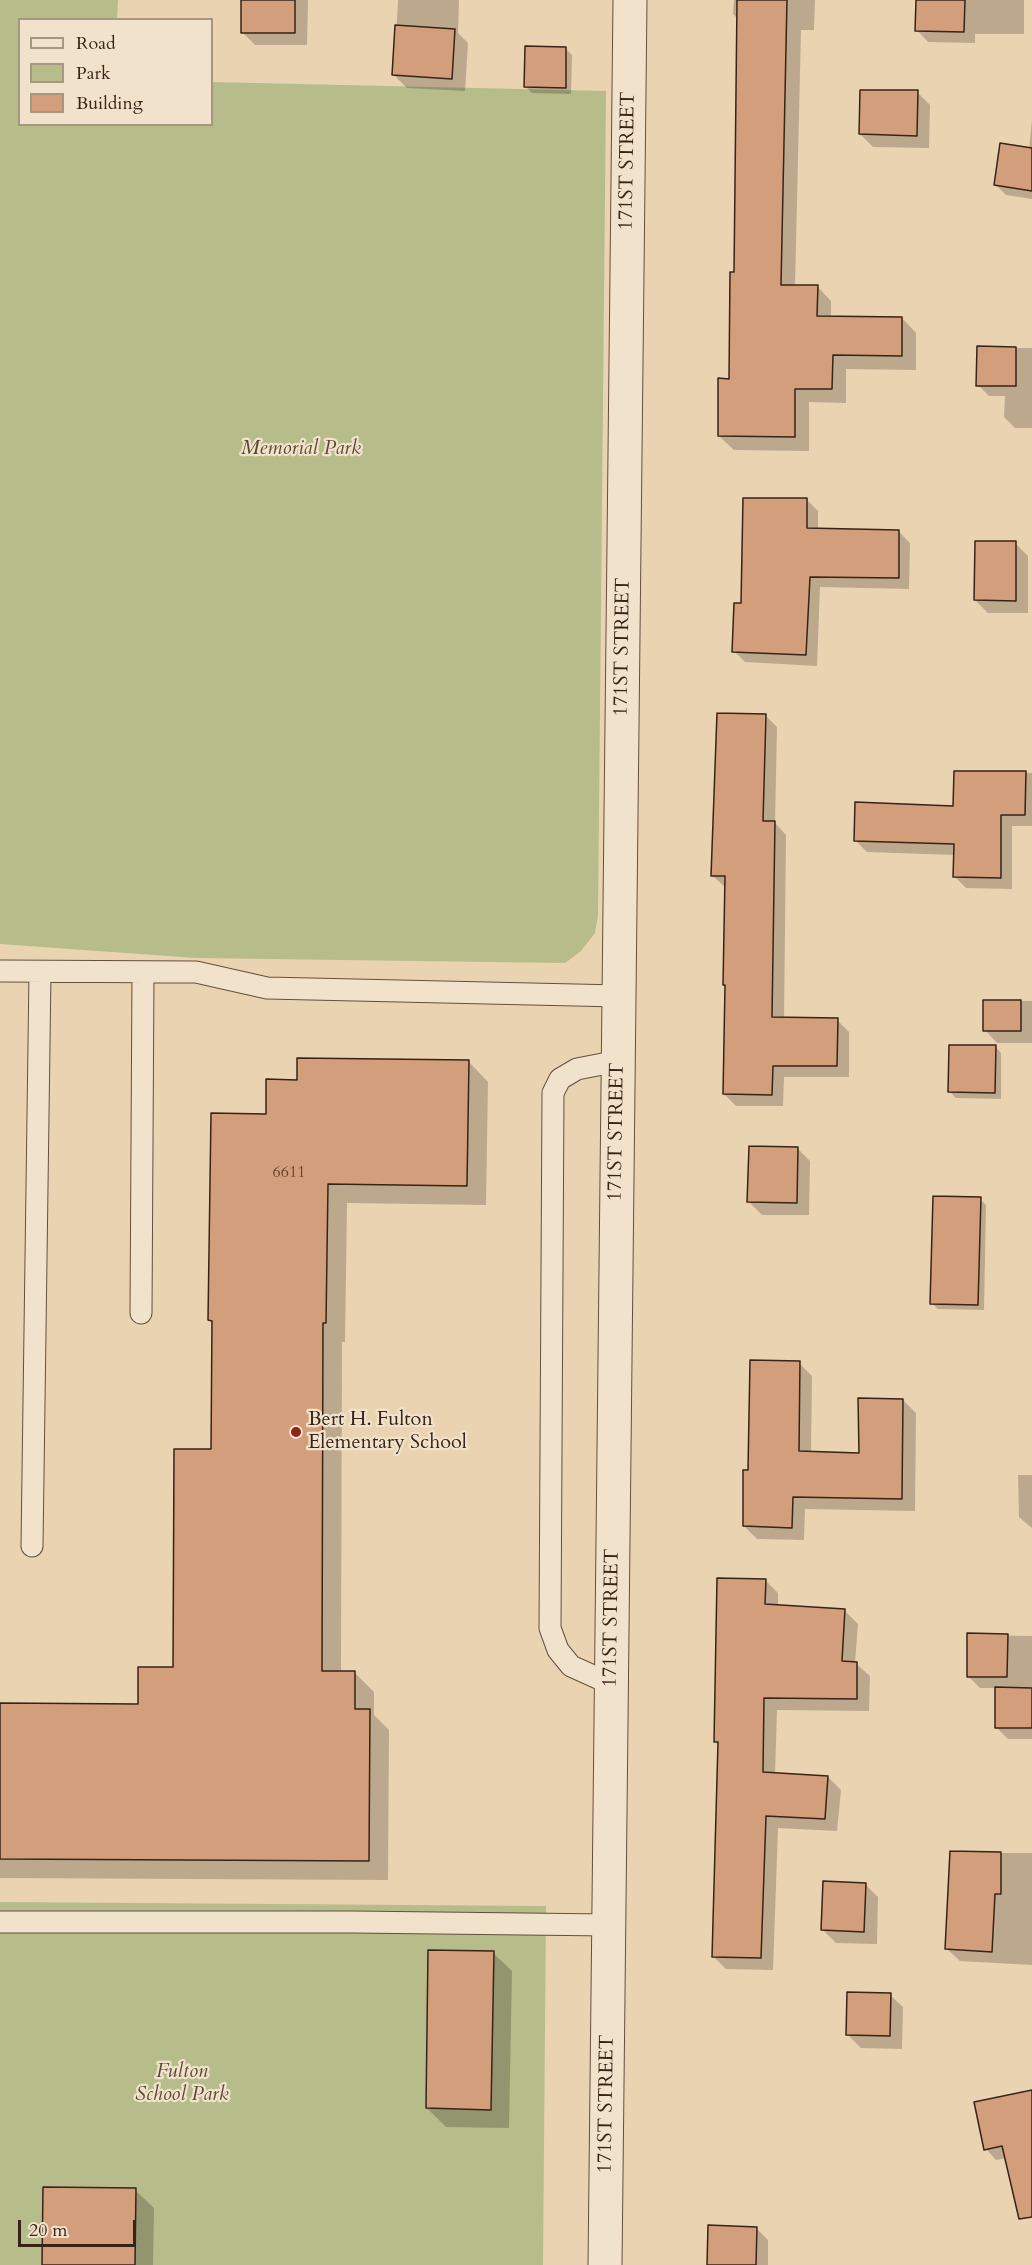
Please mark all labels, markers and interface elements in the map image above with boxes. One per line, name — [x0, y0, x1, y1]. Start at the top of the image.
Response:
legend — [18, 18, 213, 126]
text: Road — [76, 31, 116, 56]
text: Park — [76, 61, 111, 86]
text: Building — [76, 91, 143, 116]
street label: 171ST STREET — [615, 91, 641, 231]
park label: Memorial Park — [241, 437, 361, 461]
street label: 171ST STREET — [610, 577, 636, 717]
street label: 171ST STREET — [604, 1062, 630, 1202]
house number: 6611 — [273, 1163, 305, 1183]
place label: Bert H. Fulton Elementary School — [308, 1408, 467, 1455]
marker: Bert H. Fulton Elementary School — [289, 1425, 303, 1439]
street label: 171ST STREET — [599, 1548, 625, 1688]
street label: 171ST STREET — [594, 2034, 620, 2174]
park label: Fulton School Park — [135, 2060, 229, 2107]
scale bar — [21, 2208, 140, 2246]
text: 20 m — [29, 2218, 68, 2243]

